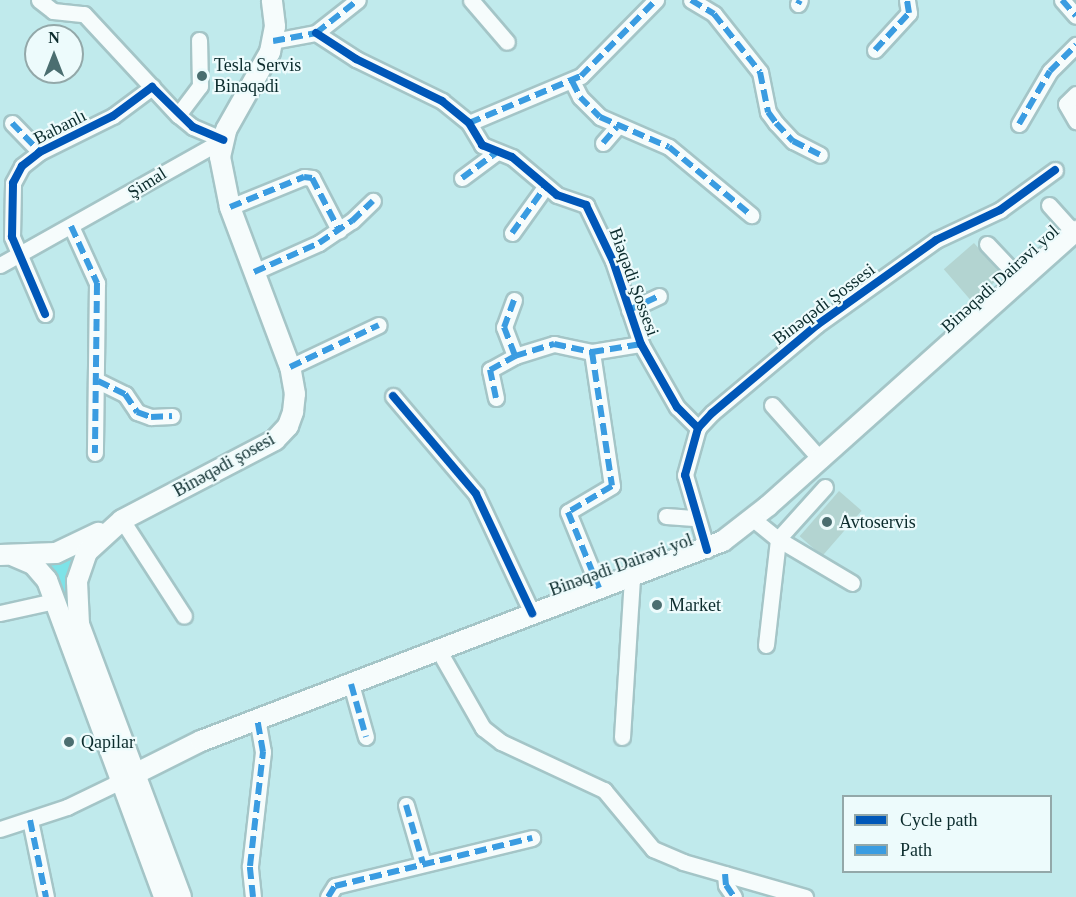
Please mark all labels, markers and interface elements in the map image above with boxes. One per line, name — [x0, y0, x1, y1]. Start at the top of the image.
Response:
north arrow — [24, 24, 84, 84]
text: N — [48, 29, 60, 46]
place label: Tesla Servis Binəqədi — [214, 55, 301, 98]
marker: Tesla Servis Binəqədi — [195, 69, 209, 83]
street label: Babanlı — [30, 105, 90, 149]
street label: Şimal — [123, 163, 171, 203]
street label: Binəqədi Dairəvi yol — [937, 220, 1063, 338]
street label: Biəqədi Şossesi — [604, 225, 664, 339]
street label: Binəqədi Şossesi — [769, 259, 879, 349]
street label: Binəqədi şosesi — [170, 428, 278, 502]
place label: Avtoservis — [839, 511, 916, 533]
marker: Avtoservis — [820, 515, 834, 529]
street label: Binəqədi Dairəvi yol — [546, 529, 696, 601]
place label: Market — [669, 594, 721, 616]
marker: Market — [650, 598, 664, 612]
place label: Qapilar — [81, 731, 135, 753]
marker: Qapilar — [62, 735, 76, 749]
legend — [842, 795, 1052, 873]
text: Cycle path — [900, 810, 977, 830]
text: Path — [900, 840, 932, 860]

